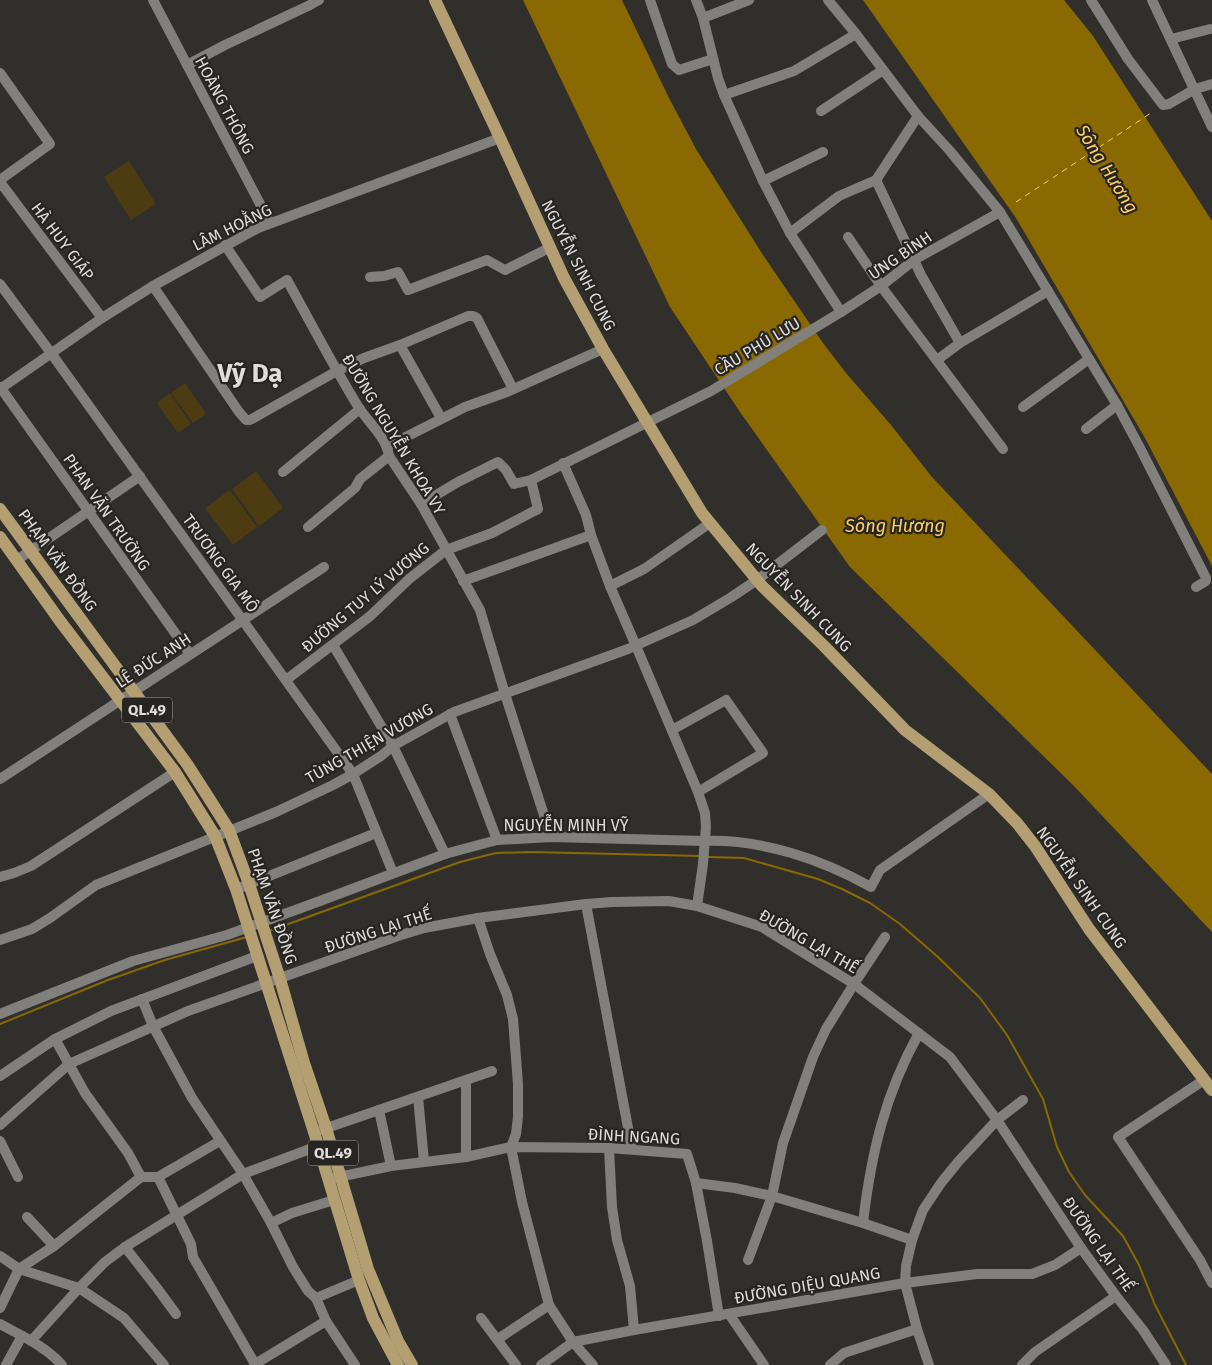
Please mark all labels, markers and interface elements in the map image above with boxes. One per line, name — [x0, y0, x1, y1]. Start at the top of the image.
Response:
street label: HOÀNG THÔNG — [191, 53, 259, 157]
water label: Sông Hương — [1071, 120, 1143, 217]
street label: NGUYỄN SINH CUNG — [537, 196, 622, 334]
street label: LÂM HOẰNG — [188, 197, 275, 255]
street label: HÀ HUY GIÁP — [27, 198, 99, 284]
street label: ƯNG BÌNH — [864, 226, 936, 284]
street label: CẦU PHÚ LƯU — [710, 312, 804, 380]
street label: ĐƯỜNG NGUYỄN KHOA VY — [338, 349, 451, 518]
district label: Vỹ Dạ — [216, 358, 283, 389]
street label: PHAN VĂN TRƯỜNG — [59, 450, 155, 574]
street label: PHẠM VĂN ĐỒNG — [14, 504, 103, 615]
street label: TRƯƠNG GIA MÔ — [179, 510, 263, 616]
water label: Sông Hương — [844, 515, 945, 537]
street label: ĐƯỜNG TUY LÝ VƯƠNG — [297, 538, 433, 656]
street label: NGUYỄN SINH CUNG — [742, 538, 857, 656]
street label: LÊ ĐỨC ANH — [111, 628, 195, 692]
road number: QL.49 — [122, 698, 172, 722]
street label: TÙNG THIỆN VƯƠNG — [302, 698, 436, 788]
street label: NGUYỄN MINH VỸ — [503, 814, 629, 835]
street label: NGUYỄN SINH CUNG — [1032, 822, 1132, 952]
street label: PHẠM VĂN ĐỒNG — [244, 845, 304, 967]
street label: ĐƯỜNG LẠI THẾ — [322, 902, 435, 957]
street label: ĐƯỜNG LẠI THẾ — [756, 904, 863, 978]
street label: ĐÌNH NGANG — [587, 1124, 681, 1148]
road number: QL.49 — [308, 1140, 358, 1166]
street label: ĐƯỜNG LẠI THẾ — [1059, 1192, 1140, 1296]
street label: ĐƯỜNG DIỆU QUANG — [732, 1262, 882, 1308]

